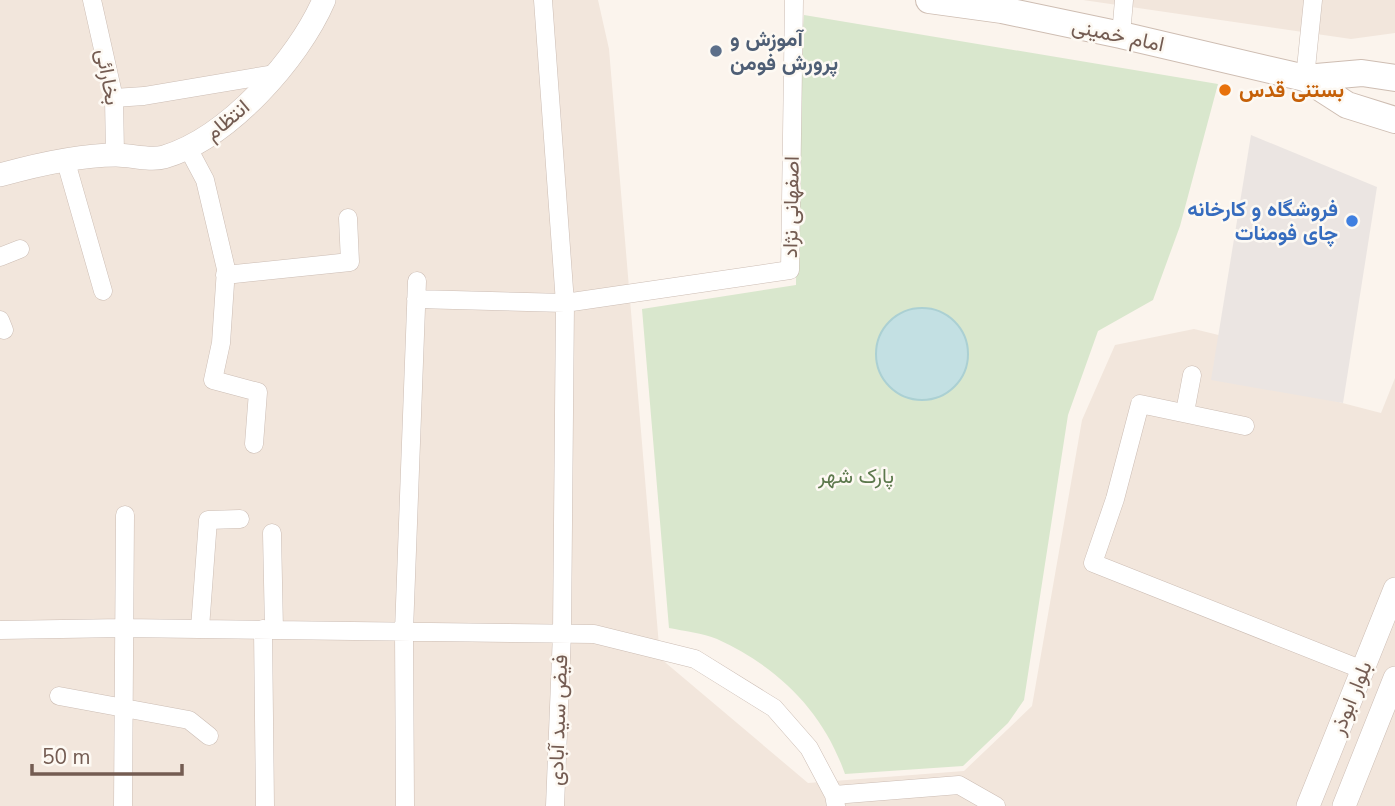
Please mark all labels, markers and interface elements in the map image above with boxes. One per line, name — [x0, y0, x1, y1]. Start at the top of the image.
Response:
street label: امام خمینی — [1069, 12, 1167, 58]
place label: آموزش و پرورش فومن — [730, 25, 838, 77]
marker: آموزش و پرورش فومن — [708, 43, 724, 59]
street label: بخارائی — [89, 47, 127, 107]
place label: بستنی قدس — [1239, 76, 1344, 104]
marker: بستنی قدس — [1217, 82, 1233, 98]
street label: انتظام — [199, 93, 255, 147]
street label: اصفهانی نژاد — [776, 156, 806, 258]
place label: فروشگاه و کارخانه چای فومنات — [1187, 195, 1338, 247]
marker: فروشگاه و کارخانه چای فومنات — [1344, 213, 1360, 229]
park label: پارک شهر — [817, 462, 894, 490]
street label: فیض سید آبادی — [542, 654, 574, 786]
street label: بلوار ابوذر — [1323, 657, 1378, 740]
scale bar — [32, 732, 182, 776]
text: 50 m — [42, 743, 91, 771]

